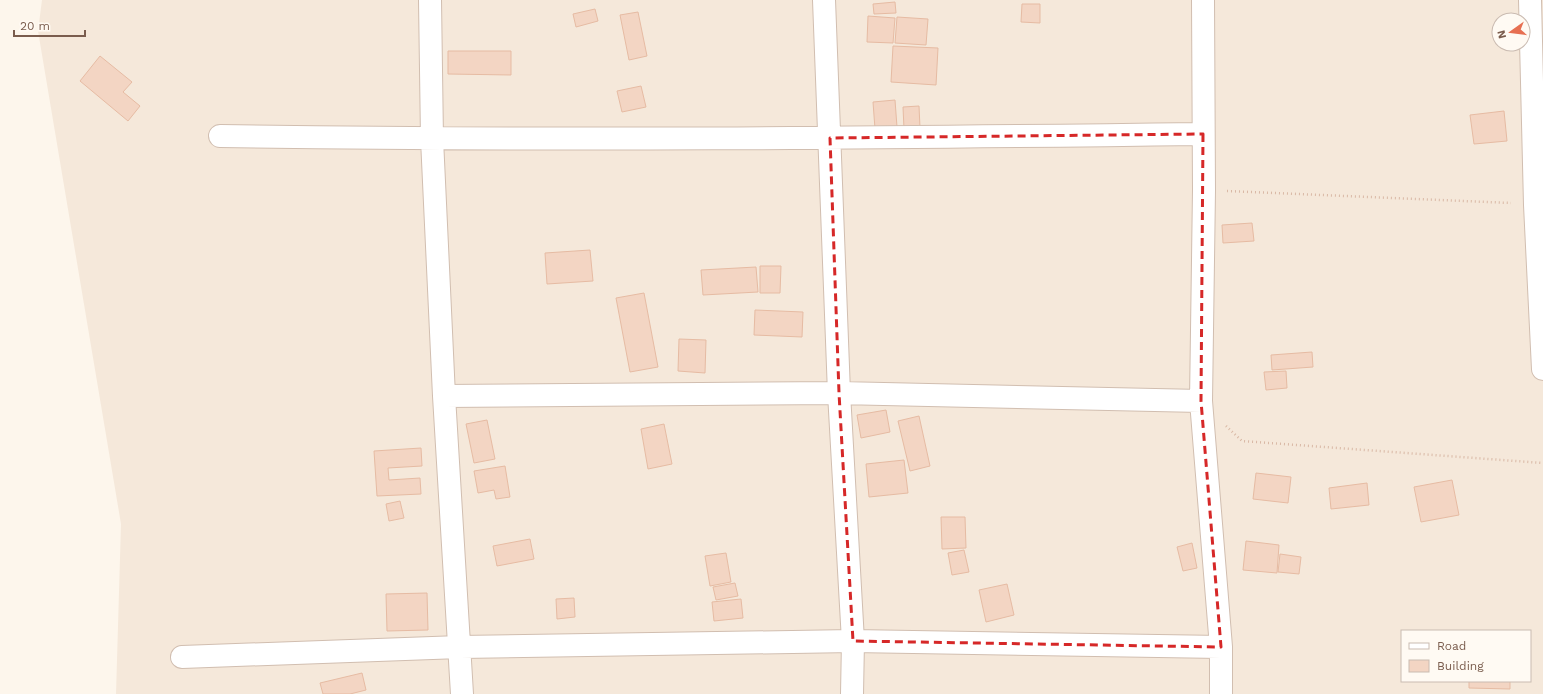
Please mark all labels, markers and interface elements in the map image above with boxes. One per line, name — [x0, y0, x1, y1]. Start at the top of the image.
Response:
scale bar — [14, 12, 85, 38]
north arrow — [1491, 12, 1531, 52]
text: 20 m — [20, 19, 50, 33]
text: N — [1494, 29, 1509, 40]
legend — [1401, 630, 1531, 682]
text: Road — [1437, 639, 1466, 653]
text: Building — [1437, 659, 1484, 673]

